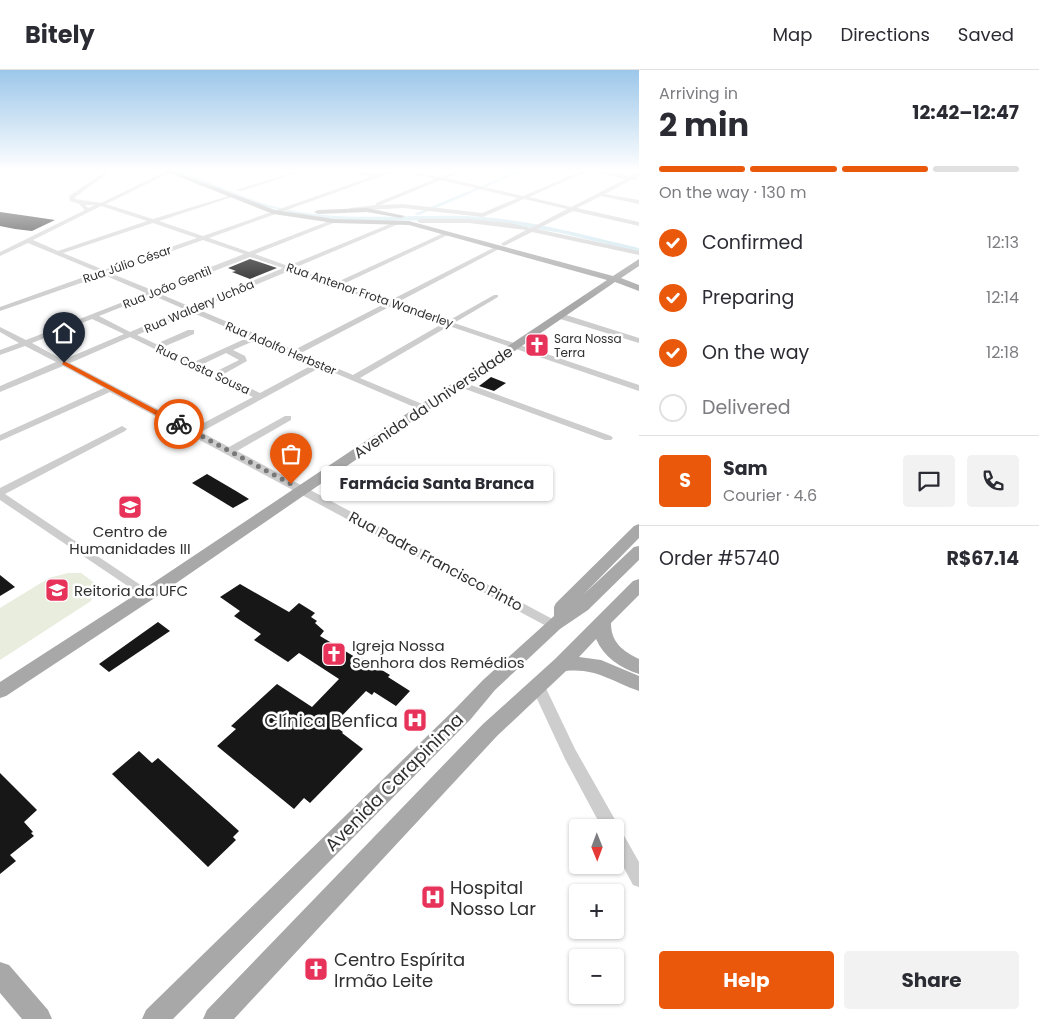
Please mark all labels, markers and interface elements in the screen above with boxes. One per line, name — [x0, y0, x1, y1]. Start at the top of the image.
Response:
text: Bitely — [25, 18, 95, 51]
text: Map — [773, 22, 812, 47]
text: Directions — [840, 22, 930, 47]
text: Saved — [958, 22, 1014, 47]
text: Arriving in — [659, 82, 738, 105]
text: 12:42–12:47 — [912, 99, 1019, 126]
text: 2 min — [659, 102, 749, 147]
text: On the way · 130 m — [659, 181, 807, 204]
icon: check — [659, 229, 687, 257]
text: Confirmed — [702, 229, 803, 256]
text: 12:13 — [987, 231, 1019, 254]
street label: Rua Júlio César — [80, 241, 174, 287]
street label: Rua Antenor Frota Wanderley — [284, 258, 456, 332]
street label: Rua João Gentil — [120, 261, 214, 312]
street label: Rua Waldery Uchôa — [141, 275, 257, 337]
icon: check — [659, 284, 687, 312]
text: Preparing — [702, 284, 794, 311]
text: 12:14 — [986, 286, 1019, 309]
pin — [43, 312, 85, 363]
street label: Rua Adolfo Herbster — [223, 317, 339, 379]
icon: home — [50, 319, 78, 347]
place label: Sara Nossa Terra — [554, 330, 622, 361]
church icon: Sara Nossa Terra — [524, 332, 550, 358]
icon: check — [659, 339, 687, 367]
text: On the way — [702, 339, 809, 366]
street label: Rua Costa Sousa — [153, 340, 253, 398]
street label: Avenida da Universidade — [349, 341, 517, 463]
text: 12:18 — [986, 341, 1019, 364]
text: Delivered — [702, 394, 791, 421]
courier — [154, 399, 204, 449]
icon: bike — [165, 410, 193, 438]
pin — [270, 433, 312, 484]
icon: bag — [277, 440, 305, 468]
text: Sam — [723, 455, 768, 482]
button: chat — [903, 455, 955, 507]
button: phone — [967, 455, 1019, 507]
callout: Farmácia Santa Branca — [321, 466, 554, 502]
text: S — [679, 467, 691, 494]
text: Farmácia Santa Branca — [340, 472, 534, 495]
text: Courier · 4.6 — [723, 484, 817, 507]
school or university icon: Centro de Humanidades III — [117, 494, 143, 520]
street label: Rua Padre Francisco Pinto — [345, 506, 527, 616]
place label: Centro de Humanidades III — [69, 521, 191, 559]
text: Order #5740 — [659, 545, 780, 572]
text: R$67.14 — [946, 545, 1019, 572]
school or university icon: Reitoria da UFC — [44, 577, 70, 603]
place label: Reitoria da UFC — [74, 580, 188, 601]
place label: Igreja Nossa Senhora dos Remédios — [352, 635, 525, 673]
church icon: Igreja Nossa Senhora dos Remédios — [321, 641, 347, 667]
street label: Avenida Carapinima — [319, 707, 469, 857]
hospital icon: Clínica Benfica — [402, 707, 428, 733]
place label: Clínica Benfica — [264, 708, 398, 733]
north arrow — [569, 819, 624, 874]
map controls — [569, 819, 624, 1004]
place label: Hospital Nosso Lar — [450, 875, 536, 921]
hospital icon: Hospital Nosso Lar — [420, 884, 446, 910]
button: + — [569, 884, 624, 939]
place label: Centro Espírita Irmão Leite — [334, 947, 465, 993]
button: − — [569, 949, 624, 1004]
button: Help — [659, 951, 834, 1009]
button: Share — [844, 951, 1019, 1009]
church icon: Centro Espírita Irmão Leite — [303, 956, 329, 982]

